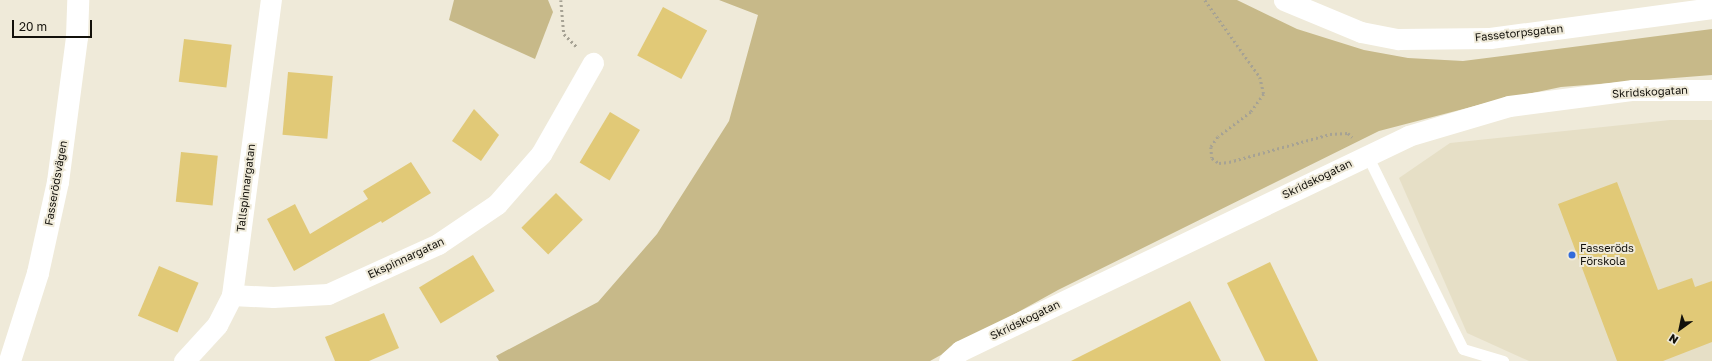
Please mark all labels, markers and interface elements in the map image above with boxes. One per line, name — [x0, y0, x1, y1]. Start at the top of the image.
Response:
scale bar — [14, 12, 94, 38]
text: 20 m — [19, 19, 47, 34]
street label: Fassetorpsgatan — [1474, 22, 1564, 44]
street label: Skridskogatan — [1612, 83, 1688, 101]
street label: Fasserödsvägen — [42, 139, 70, 227]
street label: Tallspinnargatan — [234, 143, 258, 233]
street label: Skridskogatan — [1280, 156, 1354, 202]
street label: Ekspinnargatan — [366, 235, 446, 281]
place label: Fasseröds Förskola — [1580, 242, 1634, 268]
marker: Fasseröds Förskola — [1567, 250, 1577, 260]
street label: Skridskogatan — [988, 297, 1062, 343]
north arrow — [1660, 309, 1700, 349]
text: N — [1666, 332, 1680, 347]

